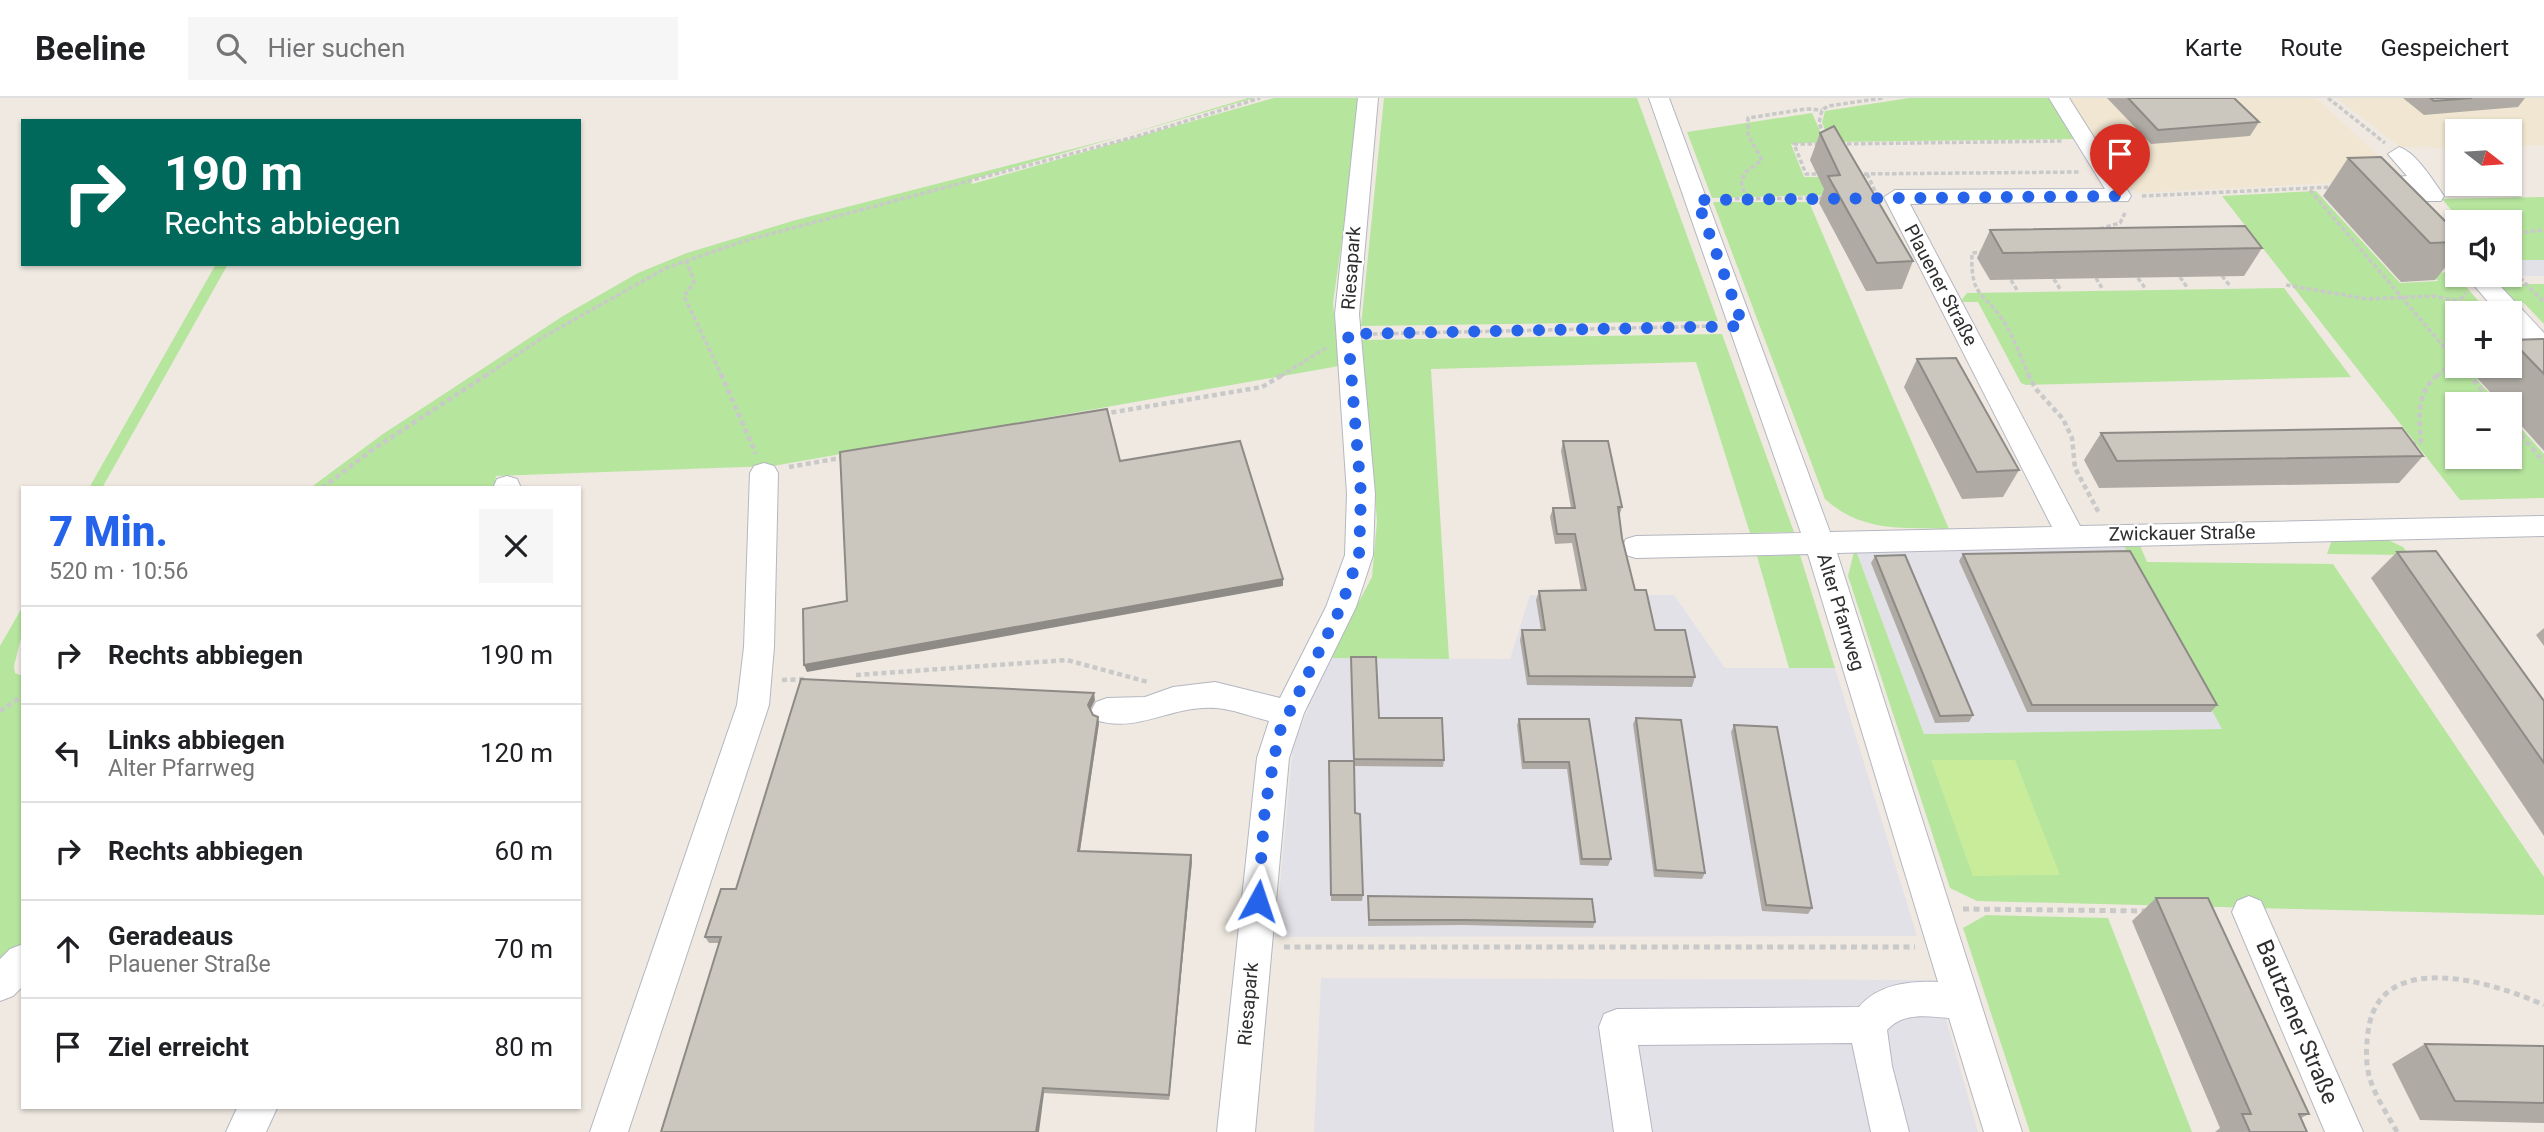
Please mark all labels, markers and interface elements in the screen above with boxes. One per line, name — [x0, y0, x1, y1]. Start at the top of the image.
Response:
search box — [188, 17, 678, 80]
text: Beeline — [35, 29, 146, 68]
icon: search — [212, 29, 250, 67]
text: Hier suchen — [268, 33, 405, 63]
text: Karte — [2185, 34, 2242, 62]
text: Route — [2280, 34, 2342, 62]
text: Gespeichert — [2380, 34, 2509, 62]
north arrow — [2445, 119, 2522, 196]
map controls — [2445, 119, 2522, 469]
pin — [2090, 124, 2150, 196]
icon: arrive — [2101, 135, 2139, 173]
text: 190 m — [164, 145, 303, 202]
icon: right — [49, 147, 140, 238]
text: Rechts abbiegen — [164, 204, 401, 242]
button: sound — [2445, 210, 2522, 287]
street label: Plauener Straße — [1899, 220, 1983, 350]
street label: Riesapark — [1337, 225, 1365, 311]
button: + — [2445, 301, 2522, 378]
button: − — [2445, 392, 2522, 469]
text: 7 Min. — [49, 507, 168, 556]
button: close — [479, 509, 553, 583]
street label: Zwickauer Straße — [2108, 520, 2256, 546]
street label: Alter Pfarrweg — [1812, 551, 1870, 673]
text: 520 m · 10:56 — [49, 558, 188, 585]
icon: right — [49, 636, 87, 674]
text: Rechts abbiegen — [108, 640, 303, 670]
text: 190 m — [480, 640, 553, 670]
text: Links abbiegen — [108, 725, 285, 755]
icon: left — [49, 734, 87, 772]
text: 120 m — [480, 738, 553, 768]
text: Alter Pfarrweg — [108, 755, 255, 782]
icon: right — [49, 832, 87, 870]
text: Rechts abbiegen — [108, 836, 303, 866]
text: 60 m — [495, 836, 553, 866]
position arrow — [1221, 864, 1295, 938]
text: Geradeaus — [108, 921, 233, 951]
icon: ahead — [49, 930, 87, 968]
text: 70 m — [495, 934, 553, 964]
street label: Bautzener Straße — [2250, 936, 2344, 1108]
text: Plauener Straße — [108, 951, 271, 978]
street label: Riesapark — [1233, 961, 1263, 1047]
icon: arrive — [49, 1028, 87, 1066]
text: Ziel erreicht — [108, 1032, 249, 1062]
text: 80 m — [495, 1032, 553, 1062]

